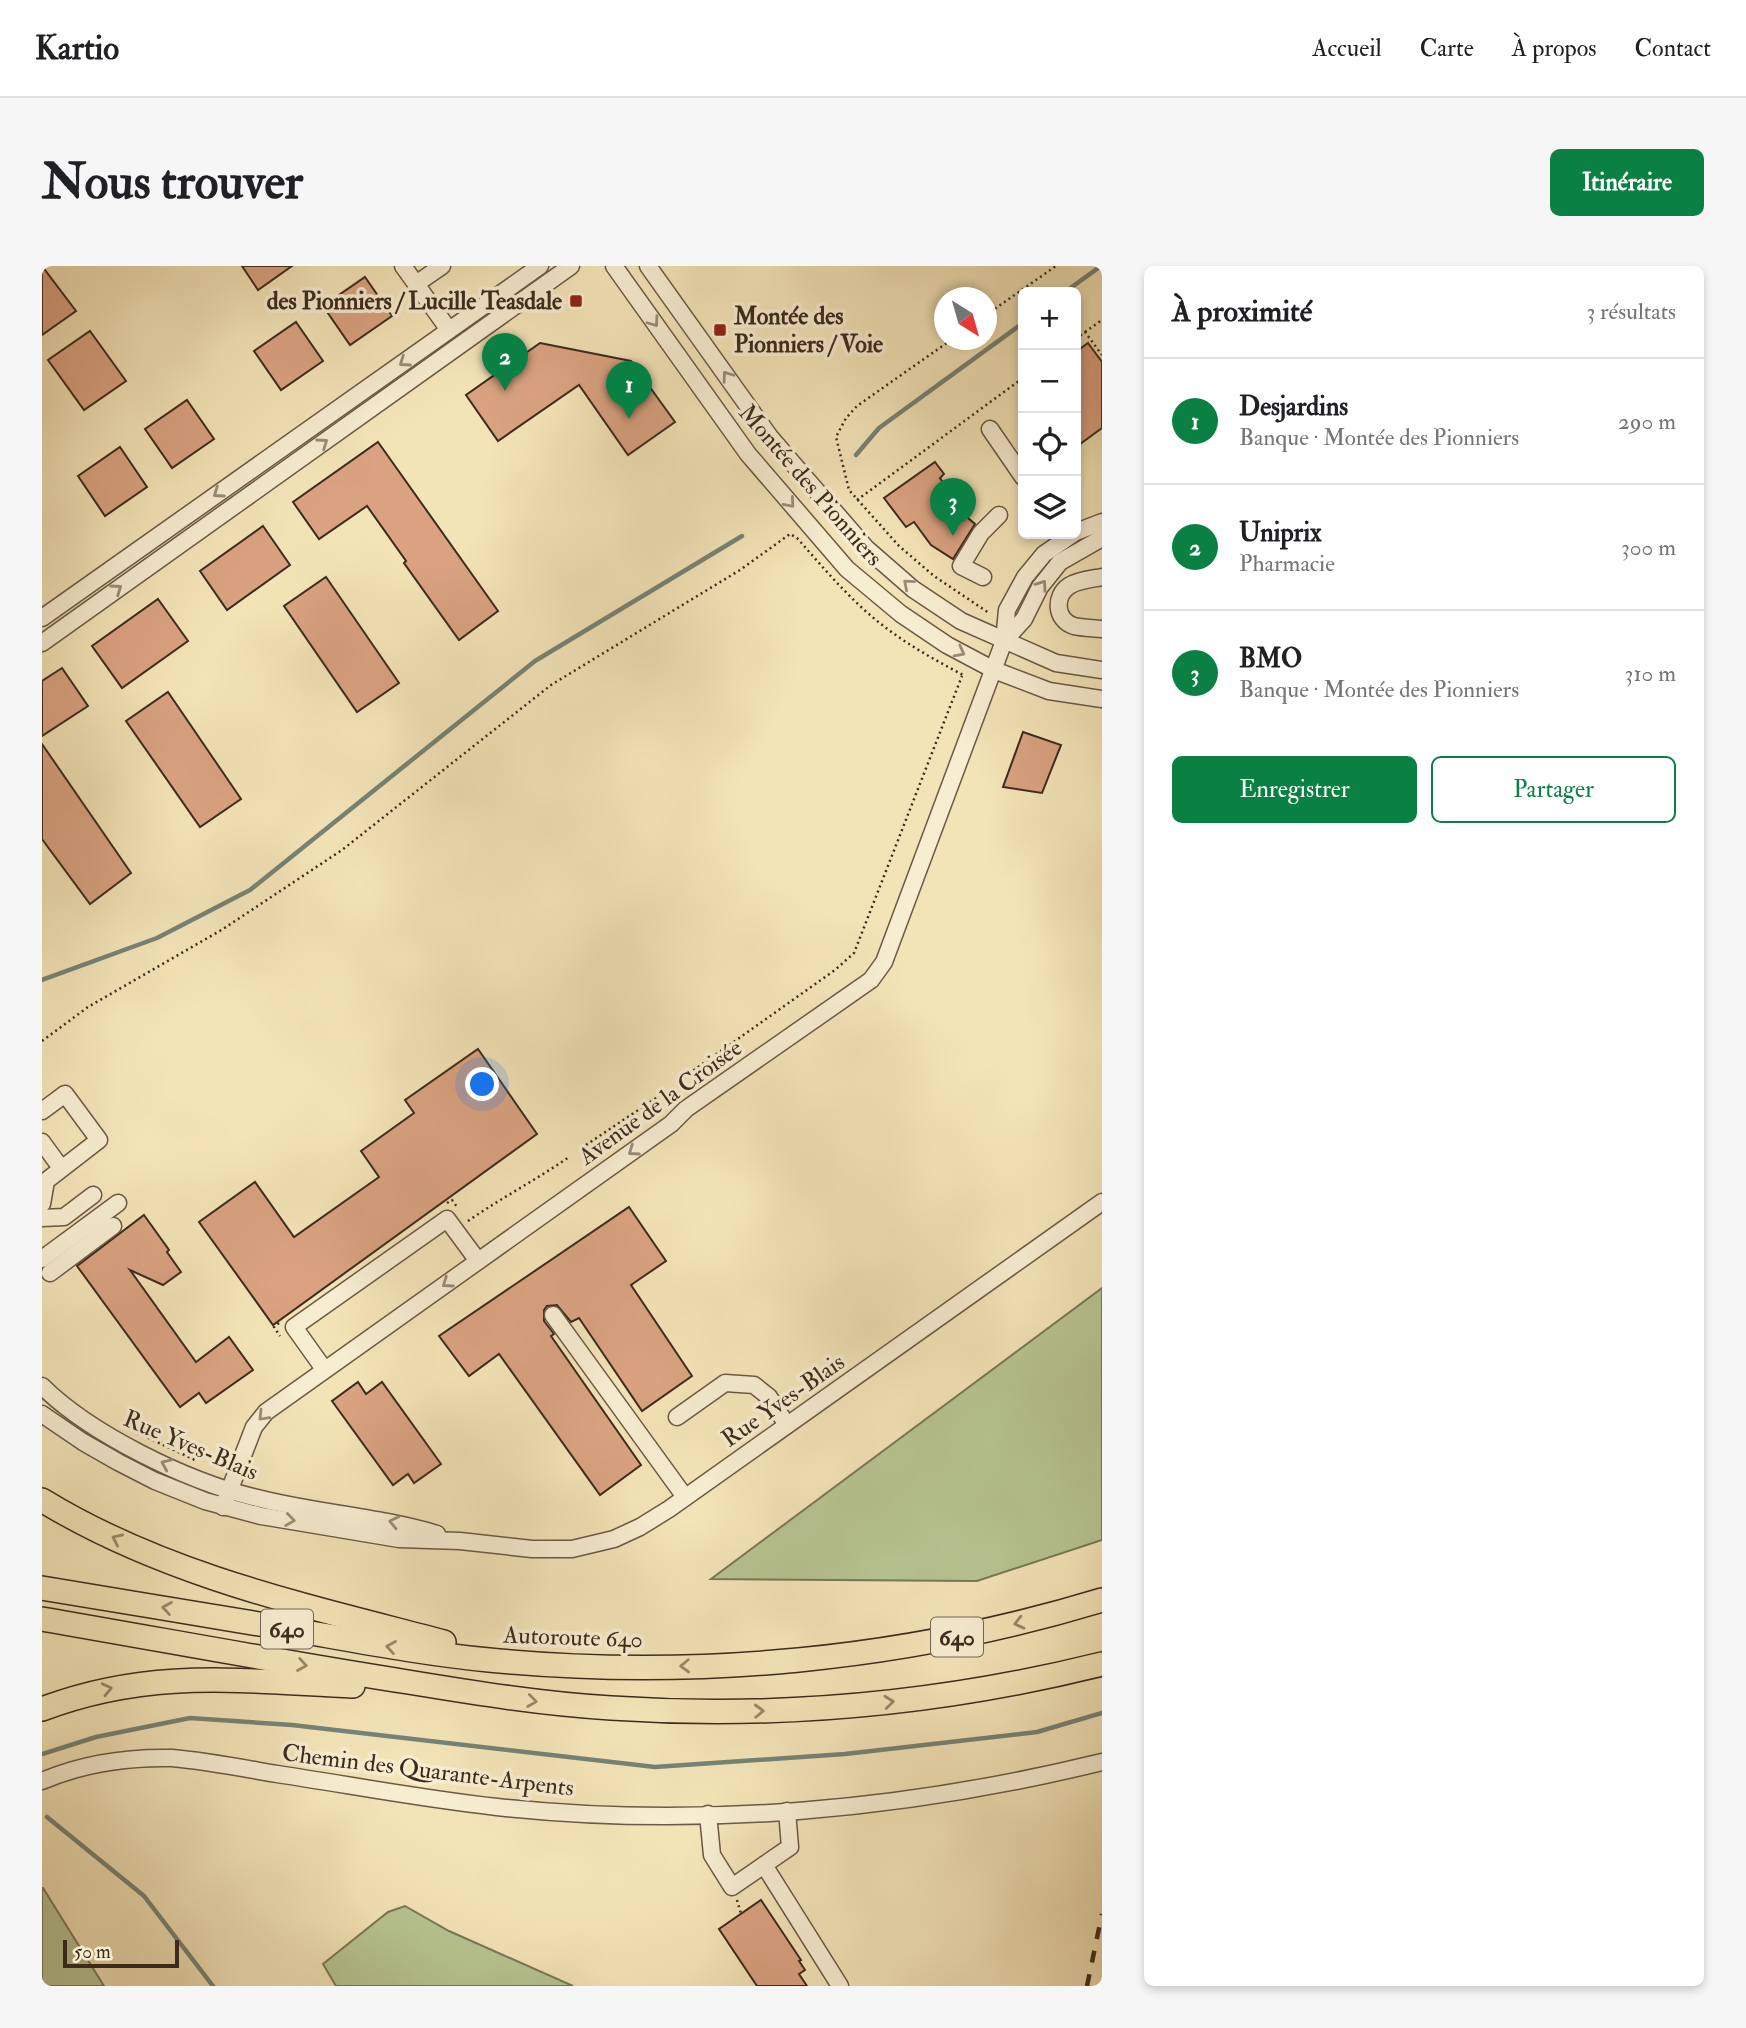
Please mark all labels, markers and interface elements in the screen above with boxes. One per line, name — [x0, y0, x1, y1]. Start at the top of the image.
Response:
text: Kartio — [35, 28, 119, 69]
text: Accueil — [1312, 33, 1382, 64]
text: Carte — [1420, 33, 1474, 64]
text: À propos — [1512, 33, 1597, 64]
text: Contact — [1635, 33, 1711, 64]
button: Itinéraire — [1550, 149, 1704, 216]
text: Nous trouver — [42, 152, 303, 213]
place label: des Pionniers / Lucille Teasdale — [267, 286, 562, 317]
north arrow — [934, 287, 997, 350]
map controls — [1018, 287, 1081, 539]
button: + — [1018, 287, 1081, 350]
marker: des Pionniers / Lucille Teasdale — [568, 293, 584, 309]
text: À proximité — [1172, 293, 1312, 330]
text: 3 résultats — [1586, 297, 1676, 326]
place label: Montée des Pionniers / Voie — [733, 301, 883, 360]
one-way arrow — [645, 314, 658, 326]
marker: Montée des Pionniers / Voie — [712, 322, 728, 338]
pin: 2 — [482, 333, 528, 391]
button: − — [1018, 350, 1081, 413]
one-way arrow — [399, 354, 412, 366]
pin: 1 — [606, 361, 652, 419]
one-way arrow — [723, 371, 735, 384]
text: Desjardins — [1239, 391, 1348, 423]
street label: Montée des Pionniers — [732, 398, 889, 573]
text: 1 — [1191, 407, 1199, 436]
text: 290 m — [1618, 407, 1676, 436]
button: locate — [1018, 413, 1081, 476]
text: Banque · Montée des Pionniers — [1239, 423, 1519, 452]
one-way arrow — [315, 439, 328, 451]
button: layers — [1018, 476, 1081, 539]
pin: 3 — [930, 478, 976, 536]
one-way arrow — [213, 485, 226, 497]
one-way arrow — [782, 495, 794, 508]
text: Uniprix — [1239, 517, 1322, 549]
text: 2 — [1189, 533, 1201, 562]
text: 300 m — [1621, 533, 1676, 562]
text: Pharmacie — [1239, 549, 1335, 578]
one-way arrow — [903, 580, 916, 592]
one-way arrow — [1034, 580, 1046, 593]
one-way arrow — [110, 585, 122, 597]
text: BMO — [1239, 643, 1302, 675]
one-way arrow — [953, 644, 965, 657]
text: 3 — [1191, 659, 1199, 688]
text: 310 m — [1625, 659, 1676, 688]
text: Banque · Montée des Pionniers — [1239, 675, 1519, 704]
button: Enregistrer — [1172, 756, 1417, 823]
button: Partager — [1431, 756, 1676, 823]
street label: Avenue de la Croisée — [572, 1033, 748, 1173]
your location — [465, 1067, 499, 1101]
one-way arrow — [628, 1143, 641, 1156]
one-way arrow — [442, 1275, 455, 1287]
street label: Rue Yves-Blais — [716, 1347, 851, 1454]
street label: Rue Yves-Blais — [119, 1403, 263, 1488]
one-way arrow — [259, 1408, 272, 1421]
one-way arrow — [161, 1458, 173, 1472]
one-way arrow — [284, 1513, 296, 1528]
one-way arrow — [388, 1516, 400, 1531]
one-way arrow — [112, 1533, 124, 1547]
one-way arrow — [161, 1601, 173, 1616]
road number: 640 — [261, 1610, 313, 1648]
one-way arrow — [1013, 1615, 1025, 1629]
road number: 640 — [931, 1618, 983, 1656]
street label: Autoroute 640 — [502, 1620, 643, 1655]
one-way arrow — [385, 1640, 397, 1655]
one-way arrow — [296, 1656, 308, 1671]
one-way arrow — [679, 1659, 690, 1674]
one-way arrow — [101, 1683, 113, 1698]
one-way arrow — [526, 1693, 538, 1708]
one-way arrow — [883, 1695, 895, 1710]
one-way arrow — [754, 1704, 765, 1719]
street label: Chemin des Quarante-Arpents — [280, 1737, 576, 1804]
scale bar — [63, 1937, 178, 1969]
text: 50 m — [74, 1940, 111, 1964]

